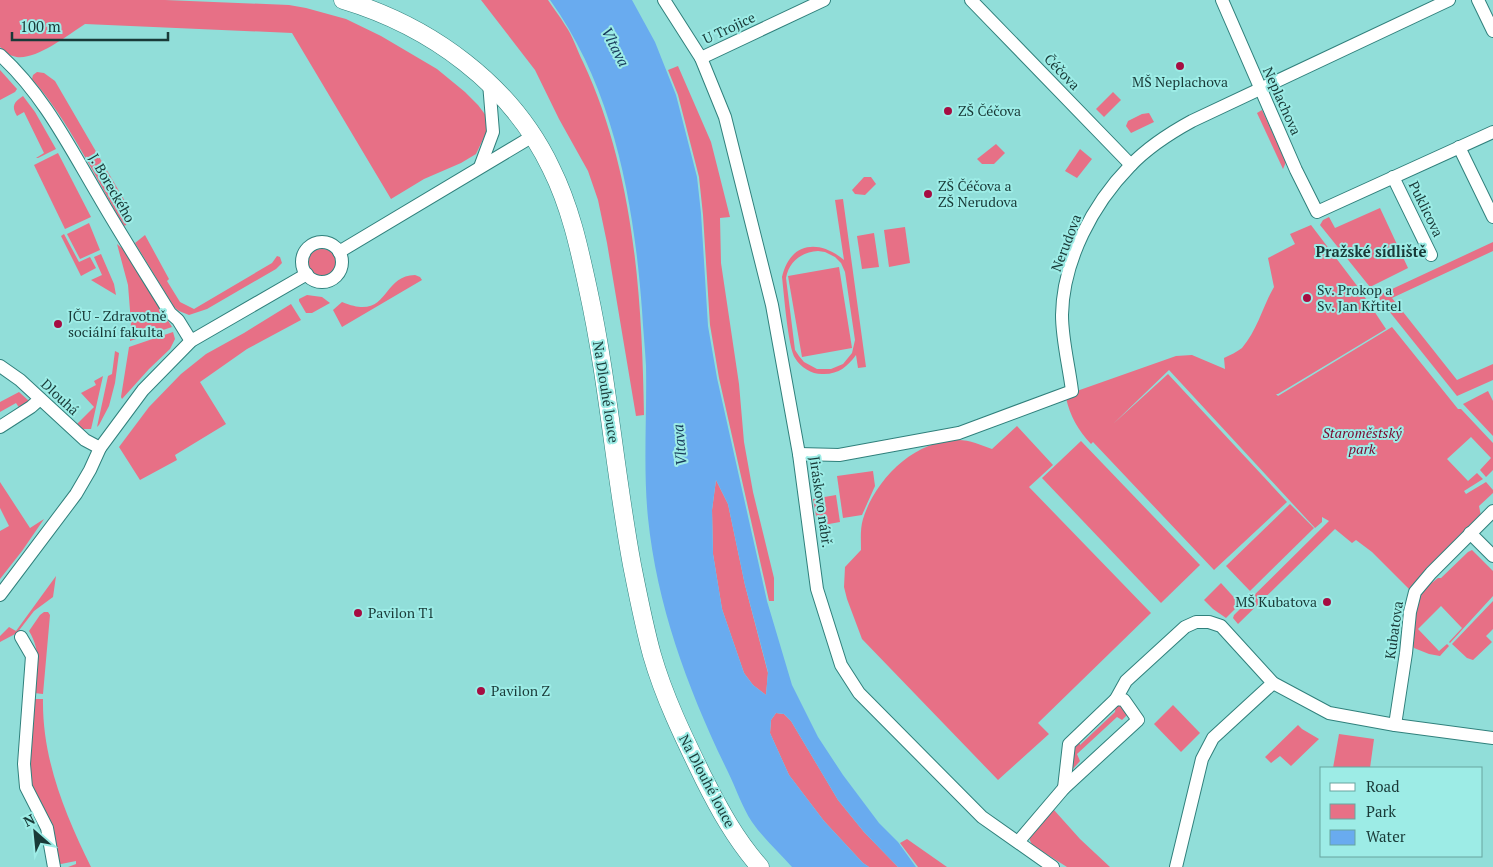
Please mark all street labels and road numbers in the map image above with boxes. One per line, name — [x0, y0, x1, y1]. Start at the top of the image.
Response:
street label: U Trojice — [700, 7, 758, 48]
street label: Čéčova — [1040, 49, 1084, 94]
street label: Neplachova — [1259, 64, 1306, 138]
street label: J. Boreckého — [85, 150, 140, 226]
street label: Puklicova — [1405, 178, 1448, 240]
street label: Nerudova — [1046, 211, 1085, 274]
street label: Na Dlouhé louce — [589, 340, 624, 444]
street label: Dlouhá — [37, 374, 83, 419]
street label: Jiráskovo nábř. — [806, 455, 837, 549]
street label: Kubatova — [1380, 600, 1407, 660]
street label: Na Dlouhé louce — [675, 731, 740, 831]

